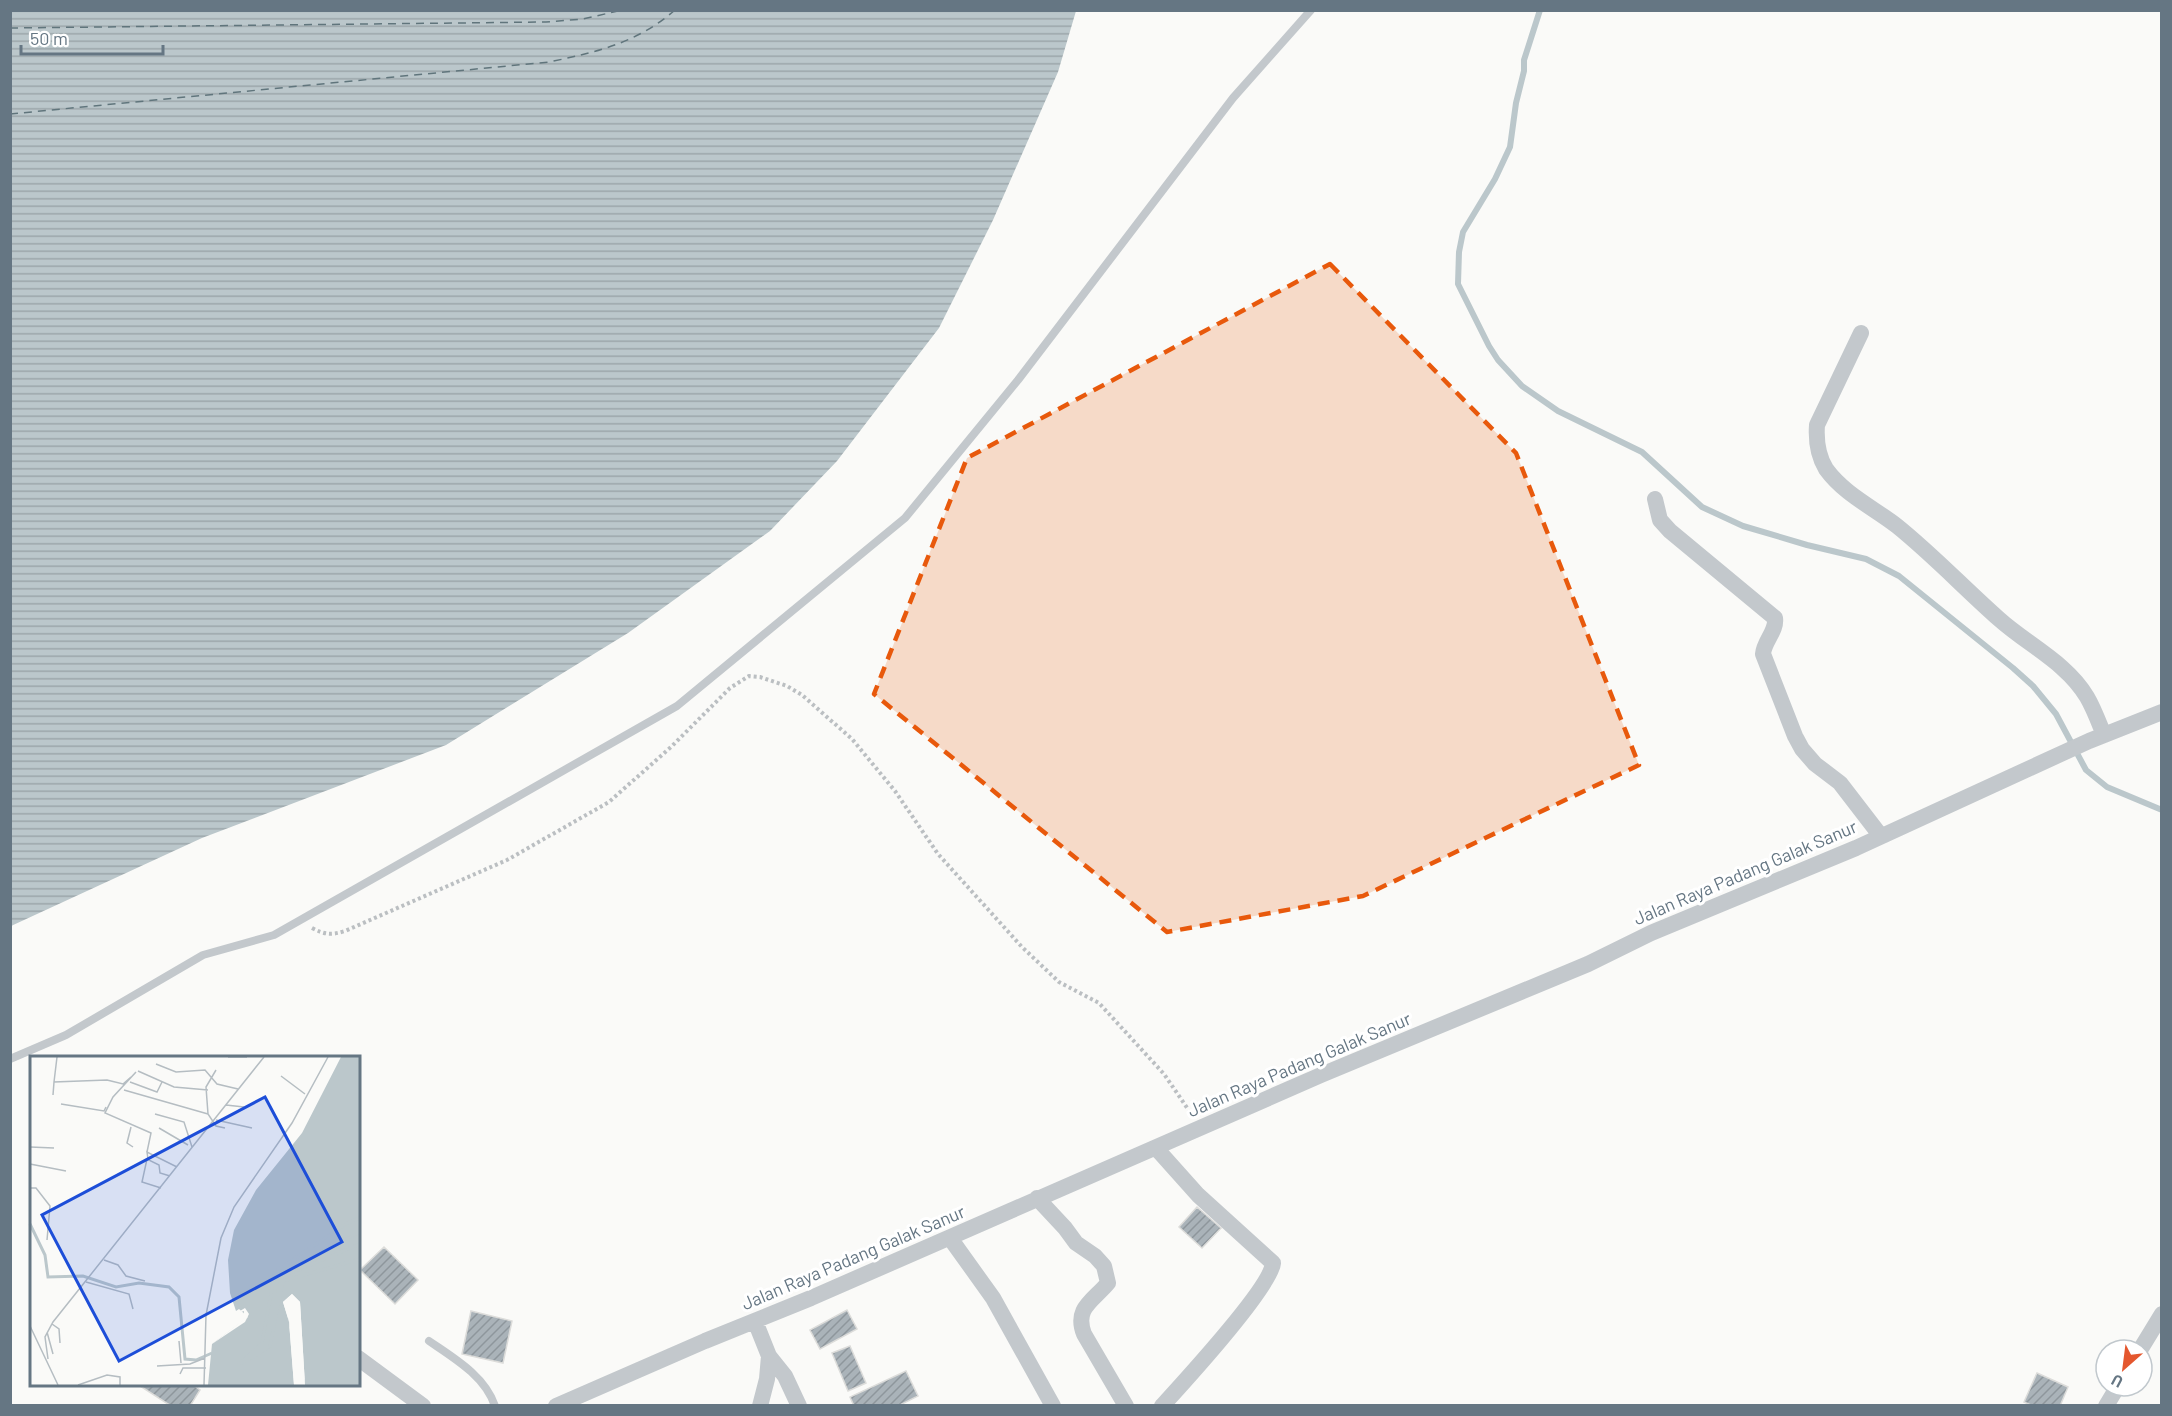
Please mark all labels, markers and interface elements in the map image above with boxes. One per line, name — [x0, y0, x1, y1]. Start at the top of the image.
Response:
scale bar — [21, 18, 164, 56]
text: 50 m — [30, 27, 68, 49]
street label: Jalan Raya Padang Galak Sanur — [1630, 815, 1860, 929]
street label: Jalan Raya Padang Galak Sanur — [1184, 1007, 1414, 1121]
inset map — [30, 1056, 360, 1386]
street label: Jalan Raya Padang Galak Sanur — [738, 1200, 968, 1314]
north arrow — [2094, 1338, 2154, 1398]
text: U — [2108, 1371, 2126, 1392]

